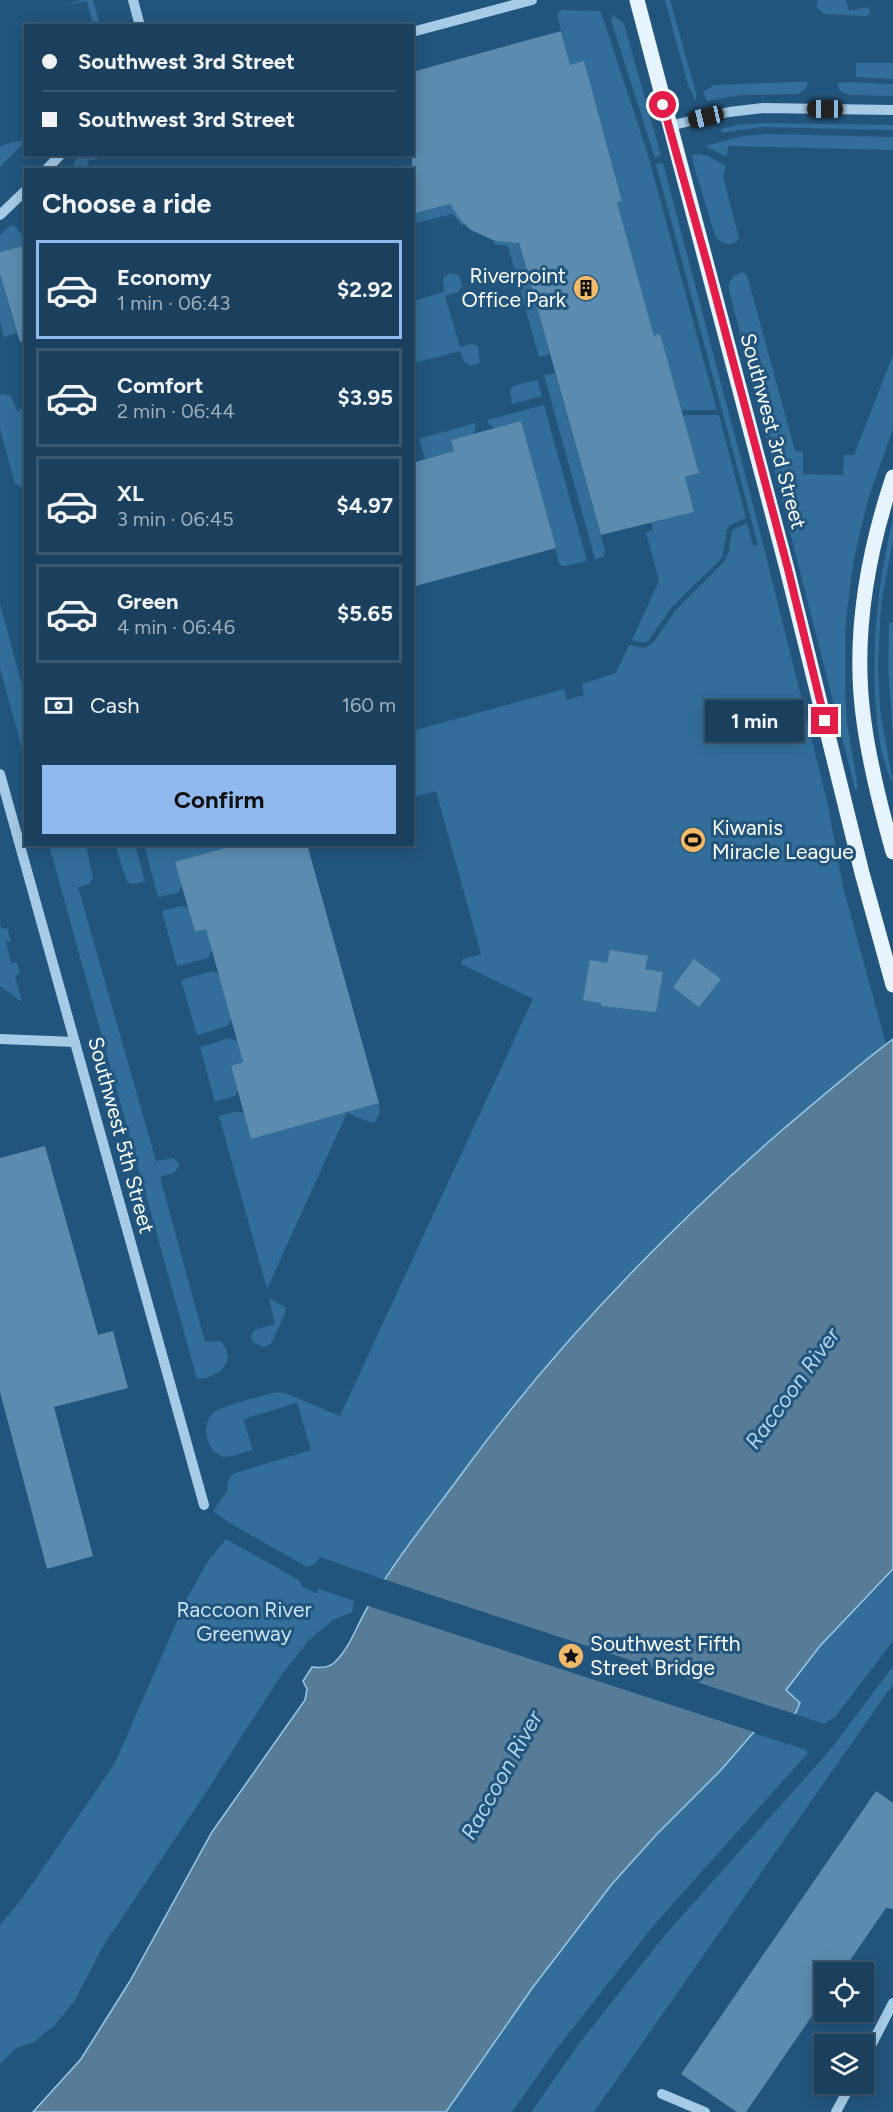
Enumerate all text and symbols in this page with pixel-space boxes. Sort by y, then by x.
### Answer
text: Southwest 3rd Street [78,48,295,75]
route start [649,91,676,118]
car [807,100,843,118]
car [686,104,726,130]
text: Southwest 3rd Street [78,106,295,133]
text: Choose a ride [42,187,211,220]
icon: car [45,263,99,317]
place label: Riverpoint Office Park [461,263,567,312]
text: Economy [117,264,212,291]
building icon: Riverpoint Office Park [571,273,601,303]
text: $2.92 [337,276,393,303]
text: 1 min · 06:43 [117,291,230,315]
street label: Southwest 3rd Street [735,330,812,532]
icon: car [45,371,99,425]
text: Comfort [117,372,203,399]
text: $3.95 [338,384,393,411]
text: 2 min · 06:44 [117,399,235,423]
icon: car [45,479,99,533]
text: XL [117,480,144,507]
text: $4.97 [336,492,393,519]
text: 3 min · 06:45 [117,507,234,531]
icon: car [45,587,99,641]
text: Green [117,588,179,615]
text: $5.65 [337,600,393,627]
text: 4 min · 06:46 [117,615,235,639]
icon: cash [42,689,75,722]
text: Cash [90,692,140,719]
text: 160 m [342,693,396,717]
callout: 1 min [705,700,804,742]
route end [811,707,838,734]
text: 1 min [731,709,778,733]
button: Confirm [42,765,396,834]
place label: Kiwanis Miracle League [712,815,854,864]
sports icon: Kiwanis Miracle League [678,825,708,855]
street label: Southwest 5th Street [83,1034,160,1236]
water label: Raccoon River [739,1321,846,1454]
park label: Raccoon River Greenway [176,1597,312,1646]
place label: Southwest Fifth Street Bridge [590,1631,741,1680]
place icon: Southwest Fifth Street Bridge [556,1641,586,1671]
water label: Raccoon River [455,1705,549,1845]
map controls [814,1962,874,2094]
button: locate [814,1962,874,2022]
button: layers [814,2034,874,2094]

